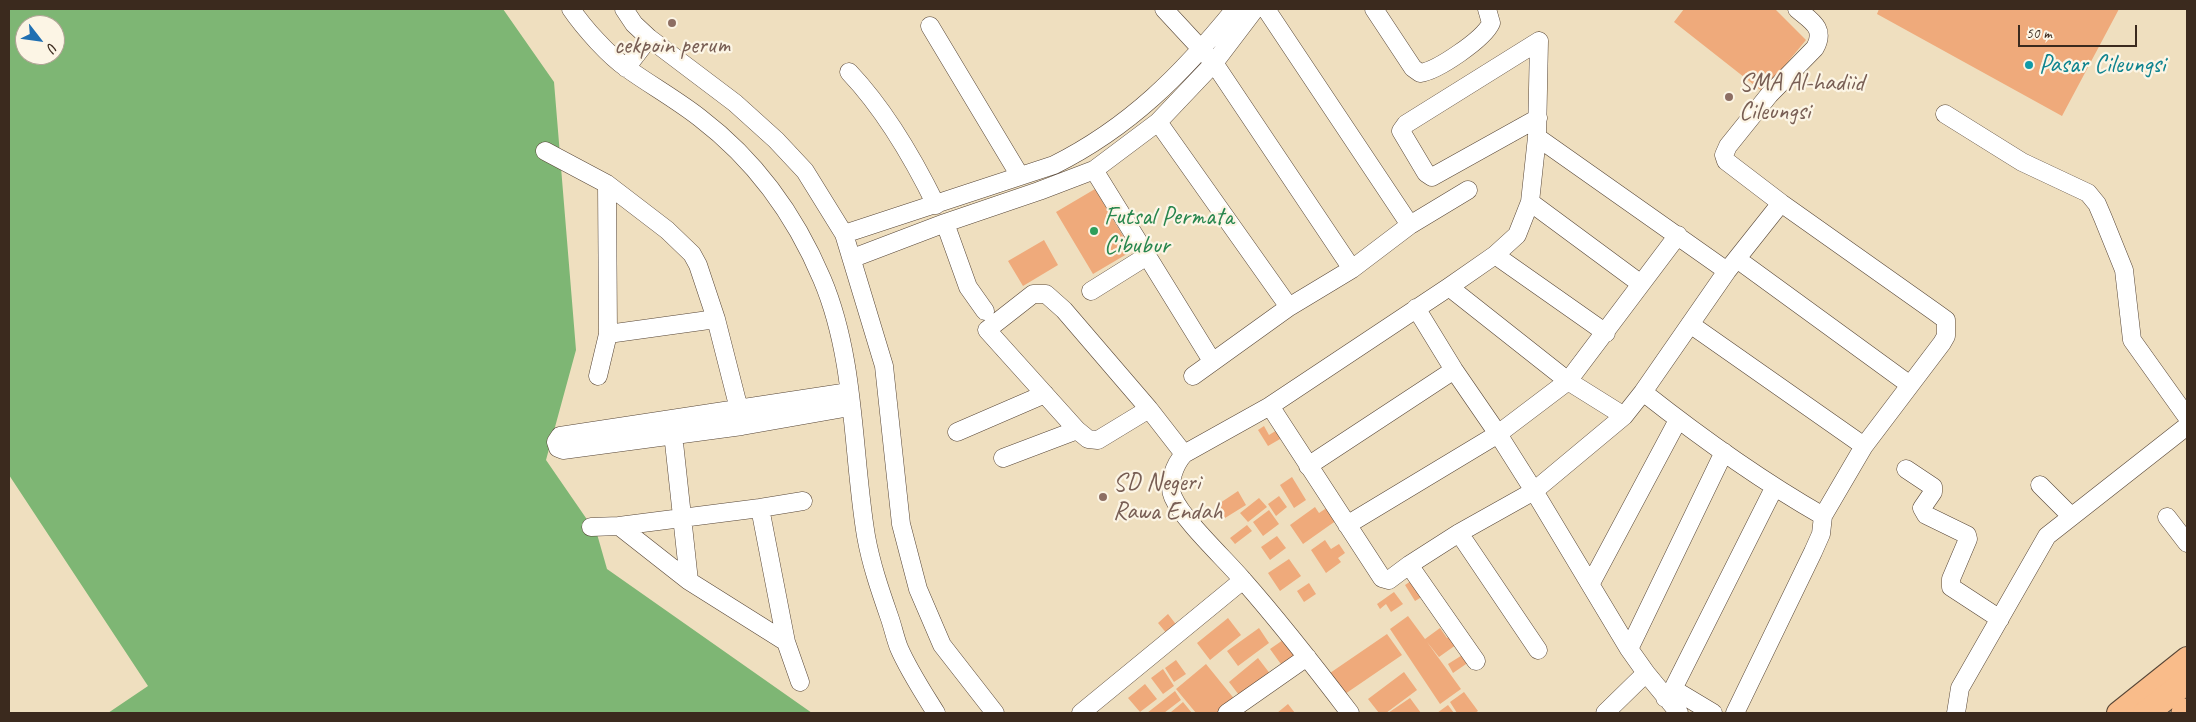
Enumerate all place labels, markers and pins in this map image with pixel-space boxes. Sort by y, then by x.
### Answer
marker: cekpoin perum [666,17,678,29]
place label: cekpoin perum [614,31,730,61]
place label: Pasar Cileungsi [2039,50,2166,80]
marker: Pasar Cileungsi [2023,59,2035,71]
place label: SMA Al-hadiid Cileungsi [1739,68,1864,127]
marker: SMA Al-hadiid Cileungsi [1723,91,1735,103]
place label: Futsal Permata Cibubur [1104,202,1234,261]
marker: Futsal Permata Cibubur [1088,225,1100,237]
place label: SD Negeri Rawa Endah [1113,468,1222,527]
marker: SD Negeri Rawa Endah [1097,491,1109,503]

